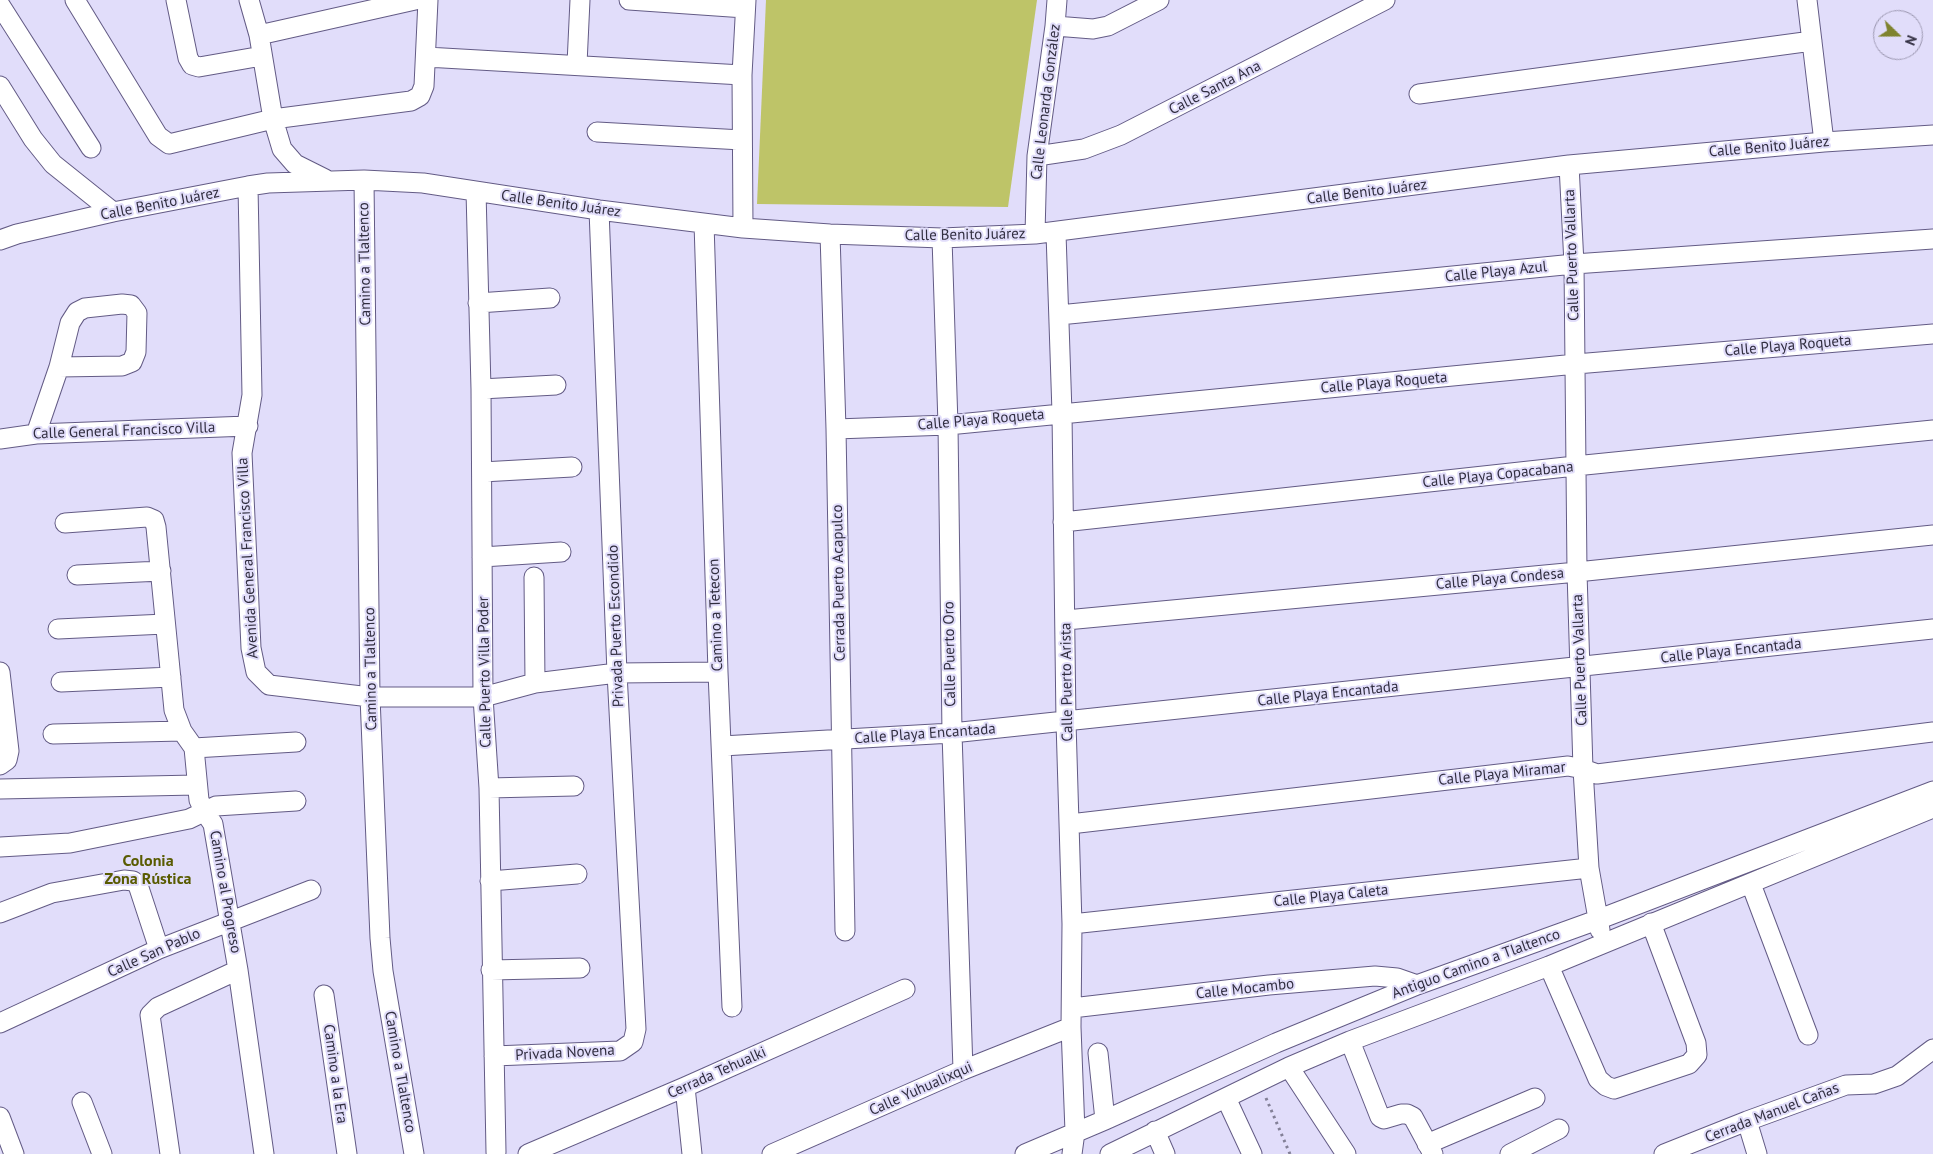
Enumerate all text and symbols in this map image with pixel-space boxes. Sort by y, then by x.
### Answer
north arrow [1873,10,1923,60]
street label: Calle Leonarda González [1028,23,1064,181]
text: N [1901,33,1921,48]
street label: Calle Santa Ana [1166,57,1264,119]
street label: Calle Benito Juárez [1708,133,1830,161]
street label: Calle Benito Juárez [1306,176,1428,208]
street label: Calle Benito Juárez [99,184,221,224]
street label: Calle Benito Juárez [500,187,622,221]
street label: Calle Puerto Vallarta [1561,189,1583,321]
street label: Camino a Tlaltenco [355,202,375,326]
street label: Calle Benito Juárez [904,225,1026,245]
street label: Calle Playa Azul [1444,258,1548,286]
street label: Calle Playa Roqueta [1724,331,1852,361]
street label: Calle Playa Roqueta [1320,368,1448,398]
street label: Calle Playa Roqueta [917,405,1045,435]
street label: Calle General Francisco Villa [32,419,216,443]
street label: Avenida General Francisco Villa [234,457,262,659]
street label: Calle Playa Copacabana [1422,458,1574,492]
street label: Cerrada Puerto Acapulco [829,504,849,662]
street label: Privada Puerto Escondido [604,545,628,707]
street label: Camino a Tetecon [705,558,727,672]
street label: Calle Playa Condesa [1435,564,1565,594]
street label: Calle Puerto Vallarta [1569,594,1591,726]
street label: Calle Puerto Villa Poder [475,596,495,748]
street label: Calle Puerto Oro [940,601,960,707]
street label: Camino a Tlaltenco [361,607,381,731]
street label: Calle Puerto Arista [1057,622,1077,742]
street label: Calle Playa Encantada [1660,635,1802,667]
street label: Calle Playa Encantada [1257,678,1399,710]
street label: Calle Playa Encantada [854,720,996,748]
street label: Calle Playa Miramar [1437,758,1567,790]
street label: Camino al Progreso [205,829,245,955]
district label: Colonia Zona Rústica [104,851,192,889]
street label: Calle Playa Caleta [1273,881,1389,911]
street label: Calle San Pablo [105,925,203,981]
street label: Antiguo Camino a Tlaltenco [1389,925,1563,1003]
street label: Calle Mocambo [1195,975,1295,1003]
street label: Camino a Tlaltenco [380,1010,420,1134]
street label: Camino a la Era [319,1023,351,1125]
street label: Privada Novena [515,1041,615,1065]
street label: Cerrada Tehualki [665,1043,769,1103]
street label: Calle Yuhualixqui [867,1058,975,1120]
street label: Cerrada Manuel Cañas [1702,1079,1842,1147]

